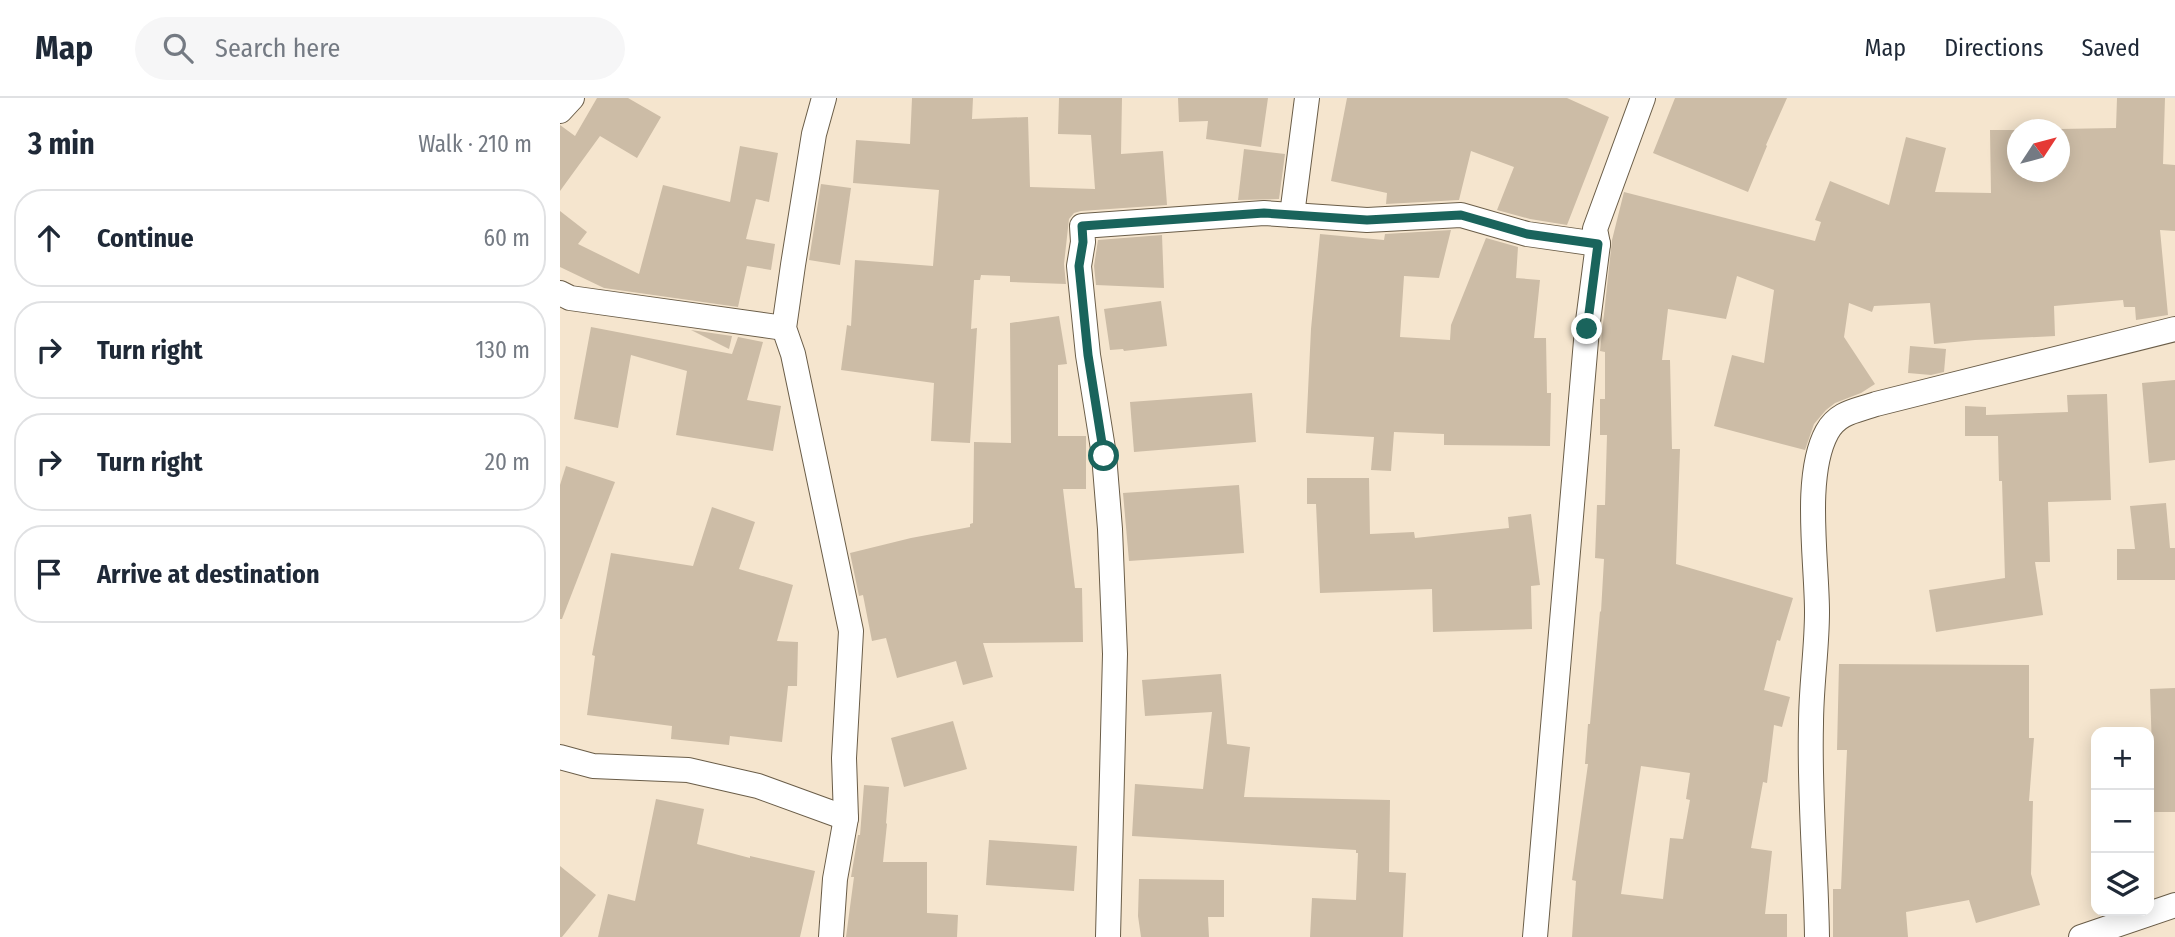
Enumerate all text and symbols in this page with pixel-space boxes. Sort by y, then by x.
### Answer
search box [135,17,625,80]
text: Map [35,28,93,68]
icon: search [159,29,197,67]
text: Search here [215,33,340,64]
text: Map [1865,34,1906,62]
text: Directions [1944,34,2043,62]
text: Saved [2081,34,2140,62]
north arrow [2007,119,2070,182]
text: 3 min [28,126,95,162]
text: Walk · 210 m [418,130,532,158]
icon: ahead [30,219,68,257]
text: Continue [97,223,194,254]
text: 60 m [484,224,530,252]
route end [1571,313,1602,344]
icon: right [30,331,68,369]
text: Turn right [97,335,203,366]
text: 130 m [476,336,530,364]
route start [1088,440,1119,471]
icon: right [30,443,68,481]
text: Turn right [97,447,203,478]
text: 20 m [485,448,530,476]
icon: arrive [30,555,68,593]
text: Arrive at destination [97,559,320,590]
map controls [2091,727,2154,916]
button: + [2091,727,2154,790]
button: − [2091,790,2154,853]
button: layers [2091,853,2154,916]

